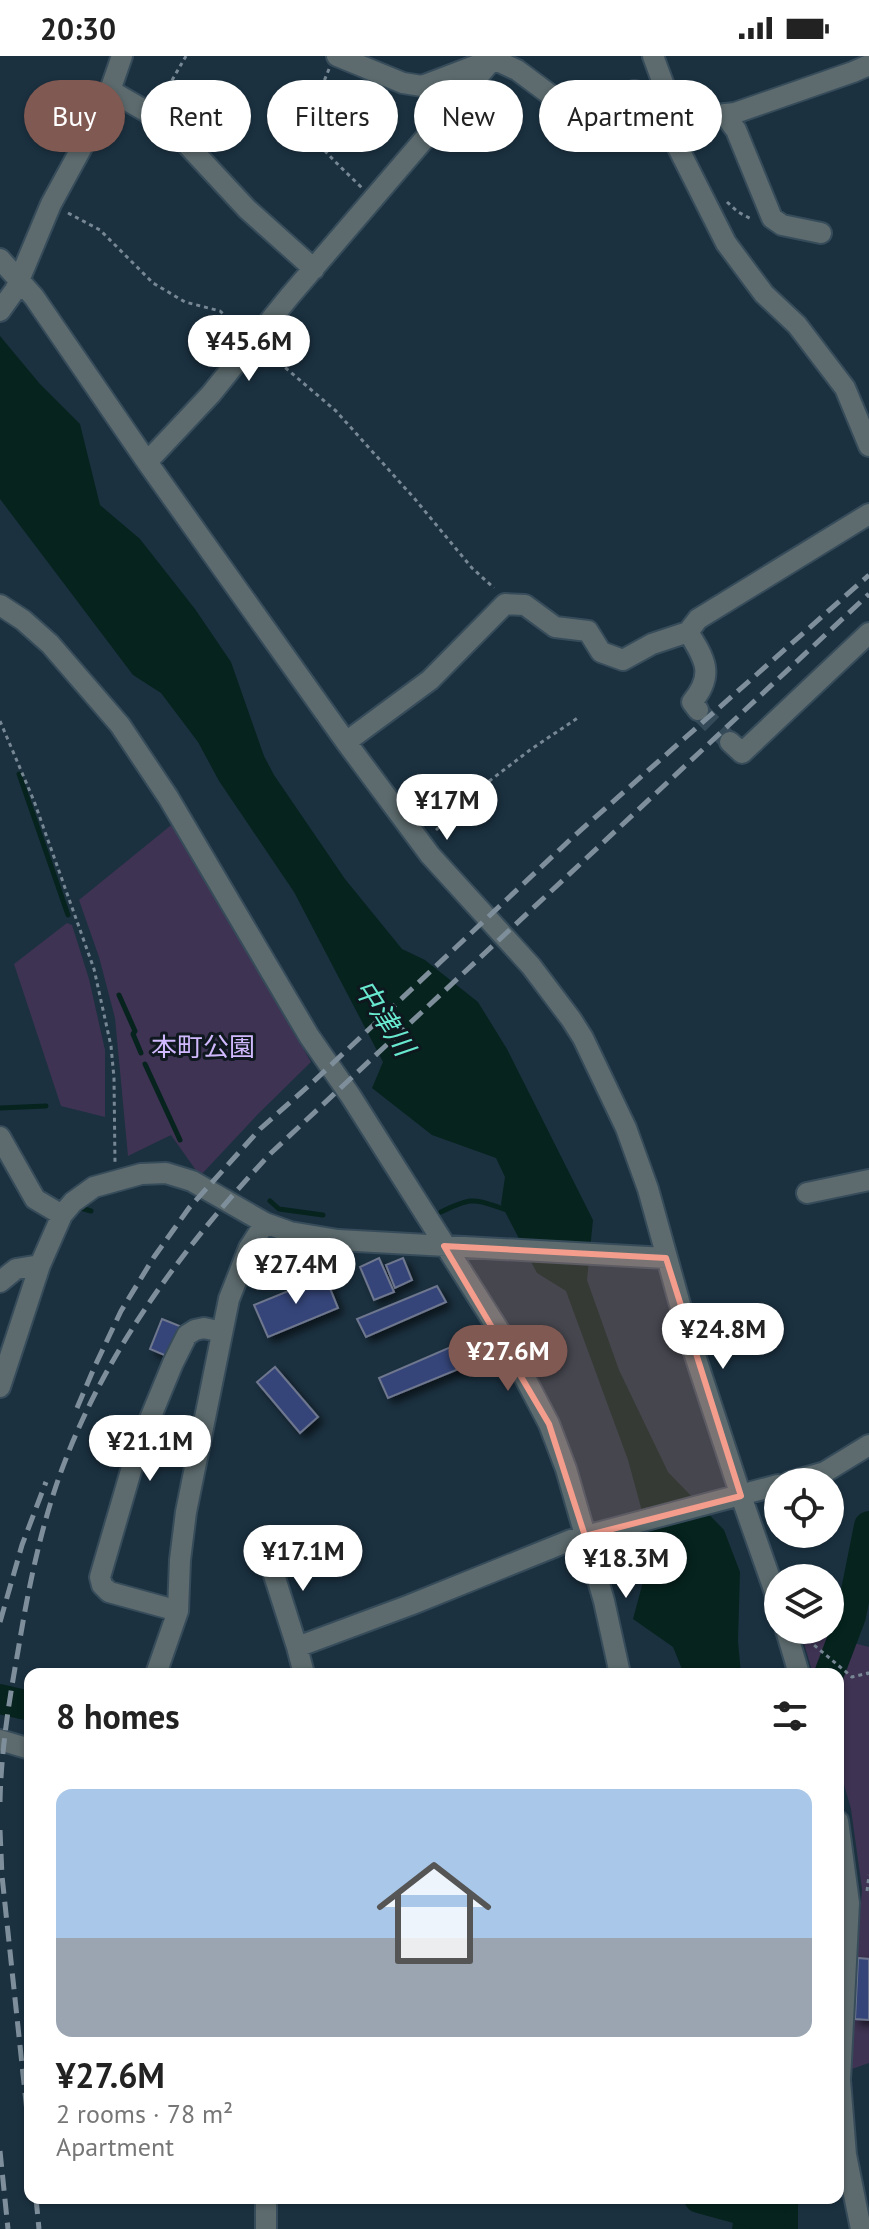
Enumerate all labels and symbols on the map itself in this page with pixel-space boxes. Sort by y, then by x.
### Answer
pin: ¥45.6M [184,315,314,383]
pin: ¥17M [400,774,494,842]
water label: 中津川 [347,972,425,1065]
park label: 本町公園 [151,1030,255,1063]
pin: ¥27.4M [231,1238,361,1306]
pin: ¥24.8M [658,1303,788,1371]
pin: ¥27.6M [443,1325,573,1393]
pin: ¥21.1M [85,1415,215,1483]
pin: ¥17.1M [238,1525,368,1593]
pin: ¥18.3M [561,1532,691,1600]

